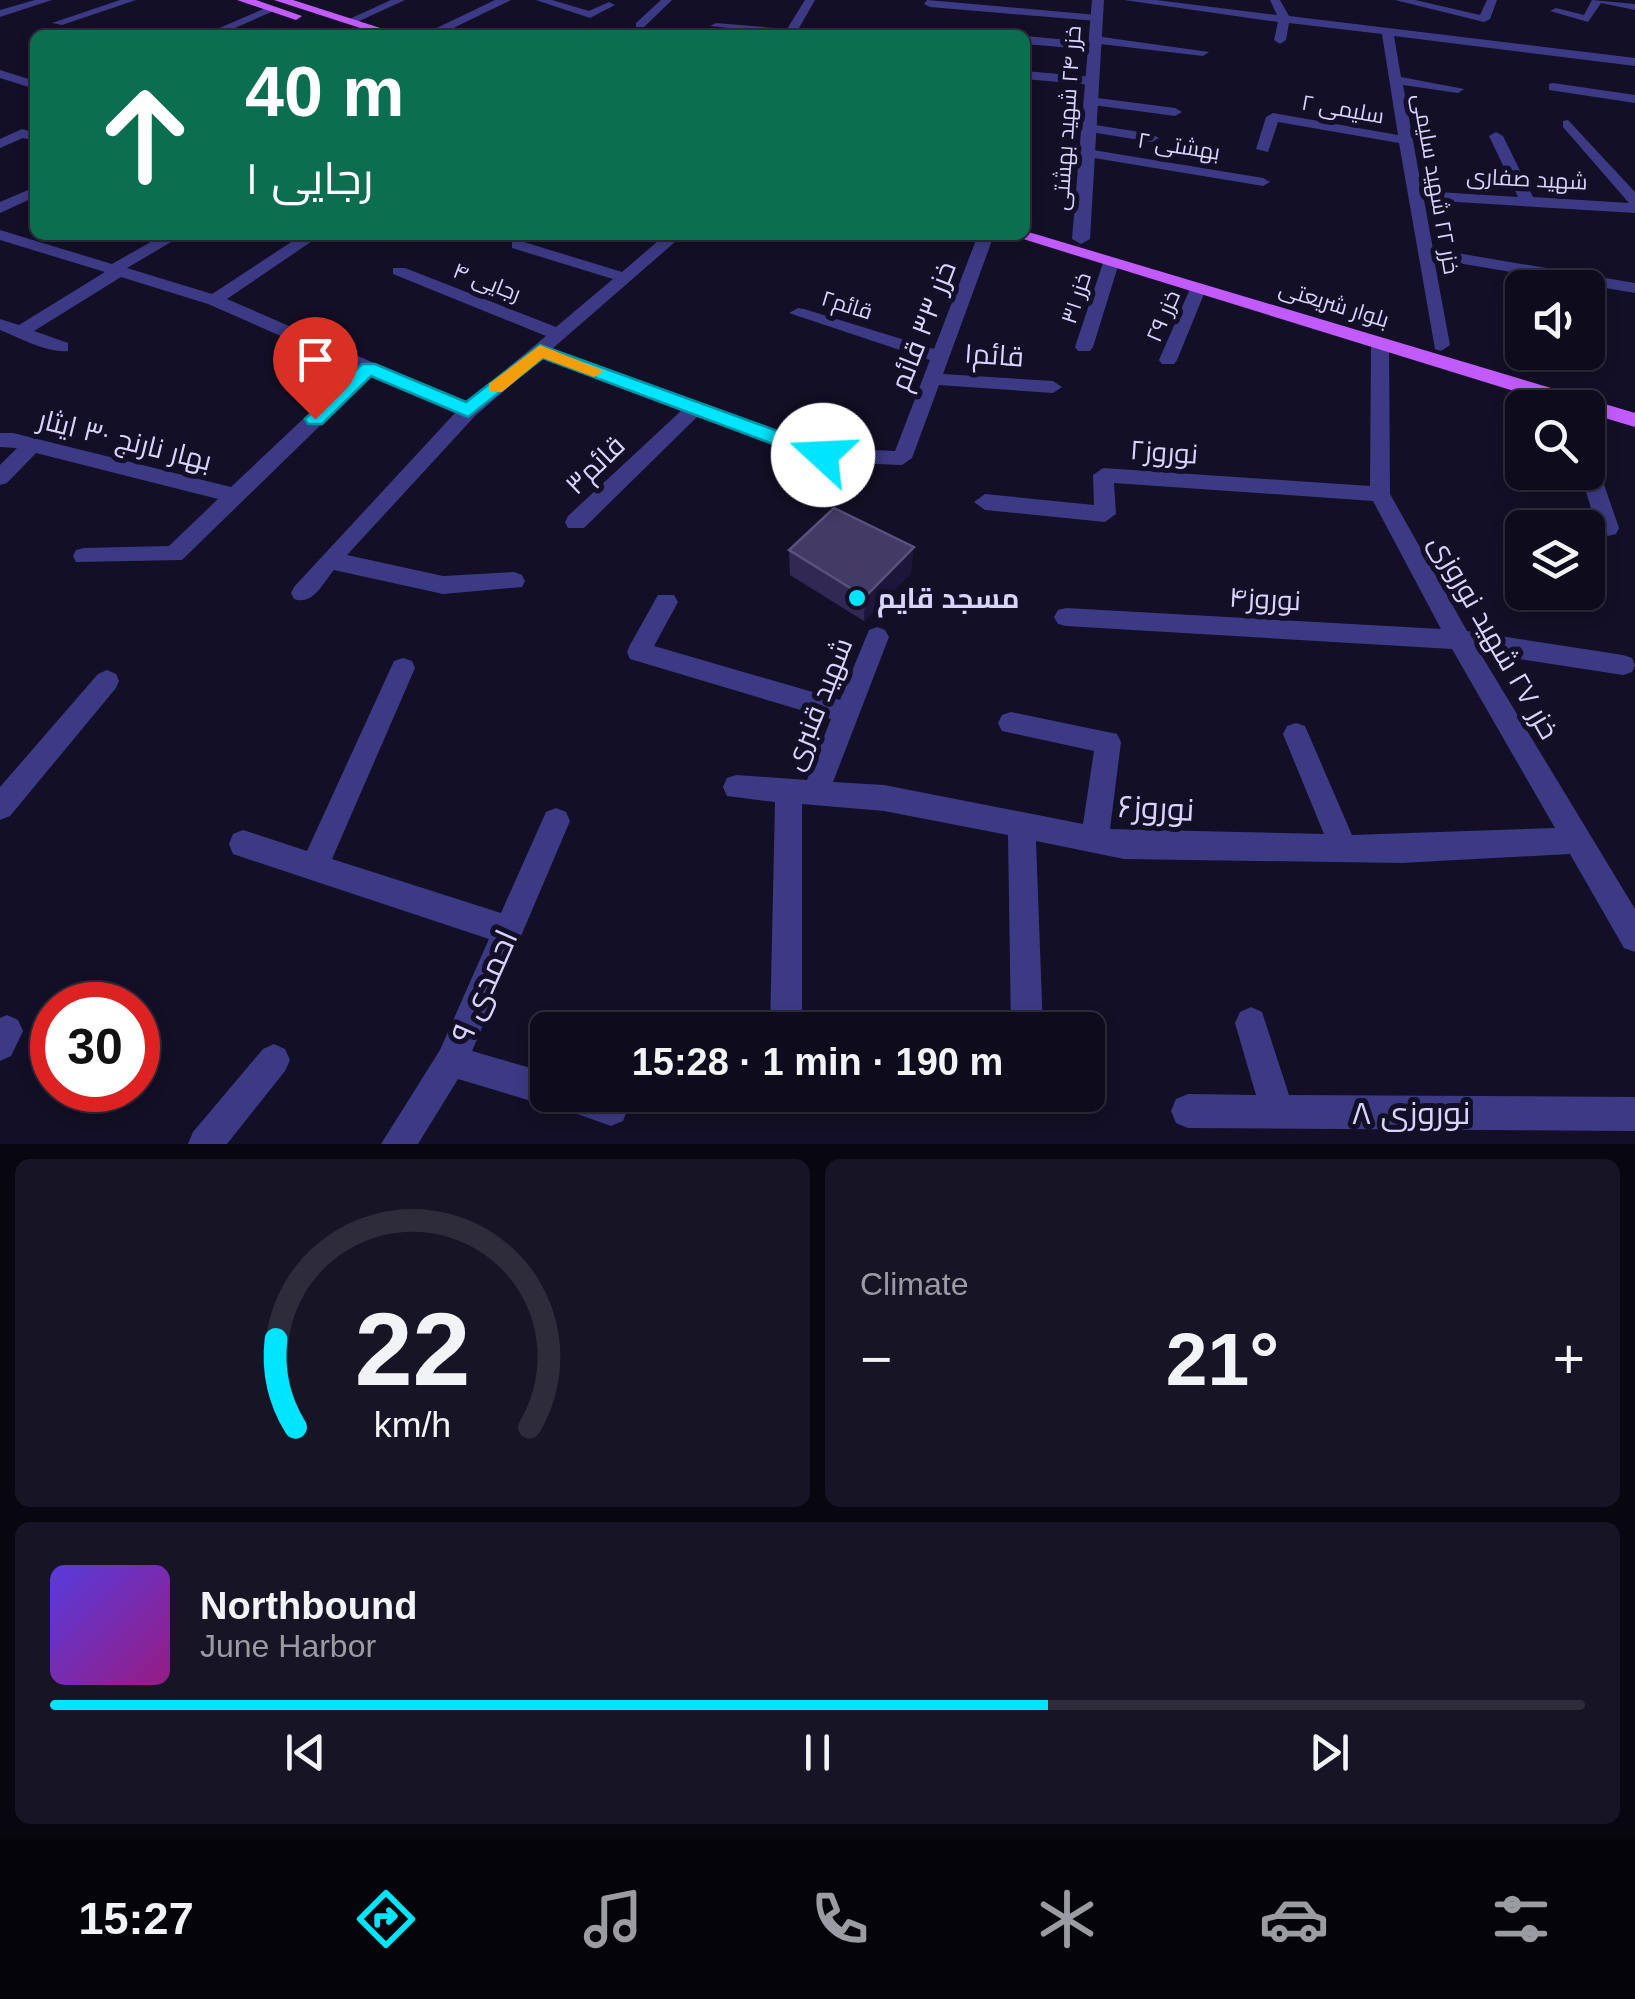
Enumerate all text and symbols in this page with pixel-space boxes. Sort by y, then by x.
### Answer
street label: خزر ۲۴ شهید بهشتی [1048,25,1087,211]
text: 40 m [245,53,405,131]
icon: ahead [80,70,210,200]
street label: سلیمی ۲ [1300,89,1386,130]
street label: خزر ۲۲ شهید سلیمی [1407,92,1464,276]
street label: بهشتی ۲ [1136,127,1222,166]
text: رجایی ۱ [245,153,373,204]
street label: شهید صفاری [1466,163,1588,196]
street label: خزر ۳۳ قائم [884,257,966,396]
street label: رجایی ۴ [449,258,524,307]
street label: خزر ۳۱ [1056,269,1096,327]
map controls [1505,270,1605,610]
button: sound [1505,270,1605,370]
street label: بلوار شریعتی [1276,275,1392,333]
street label: قائم۲ [818,285,875,327]
street label: خزر ۲۹ [1141,286,1185,346]
pin [273,317,358,420]
icon: arrive [288,332,343,387]
street label: قائم۱ [963,337,1025,377]
button: search [1505,390,1605,490]
street label: بهار نارنج ۳۰ ایثار [32,403,215,479]
position arrow [771,403,875,507]
street label: قائم۳ [559,429,634,503]
street label: نوروز۲ [1129,434,1199,470]
button: layers [1505,510,1605,610]
street label: خزر ۲۷ شهید نوروزی [1422,529,1565,745]
street label: نوروز۴ [1228,582,1302,616]
place label: مسجد قایم [877,583,1020,618]
marker: مسجد قایم [846,587,868,609]
street label: شهید قنبری [777,633,859,775]
street label: نوروز۶ [1117,788,1195,828]
street label: احمدی ۹ [443,924,526,1048]
speed limit sign: 30 [30,982,160,1112]
text: 15:28 · 1 min · 190 m [632,1041,1003,1083]
street label: نوروزی ۸ [1352,1095,1470,1132]
text: Climate [860,1266,968,1302]
text: 22 [355,1291,470,1407]
text: 21° [1166,1317,1279,1401]
text: − [860,1328,892,1390]
text: + [1553,1328,1585,1390]
text: km/h [374,1405,451,1445]
text: Northbound [200,1585,417,1627]
text: June Harbor [200,1628,376,1664]
icon: previous [278,1725,333,1780]
icon: pause [790,1725,845,1780]
icon: next [1302,1725,1357,1780]
icon: directions [351,1884,421,1954]
icon: music [578,1884,648,1954]
icon: phone [805,1884,875,1954]
icon: climate [1032,1884,1102,1954]
icon: car [1259,1884,1329,1954]
icon: filters [1486,1884,1556,1954]
text: 15:27 [79,1893,194,1944]

